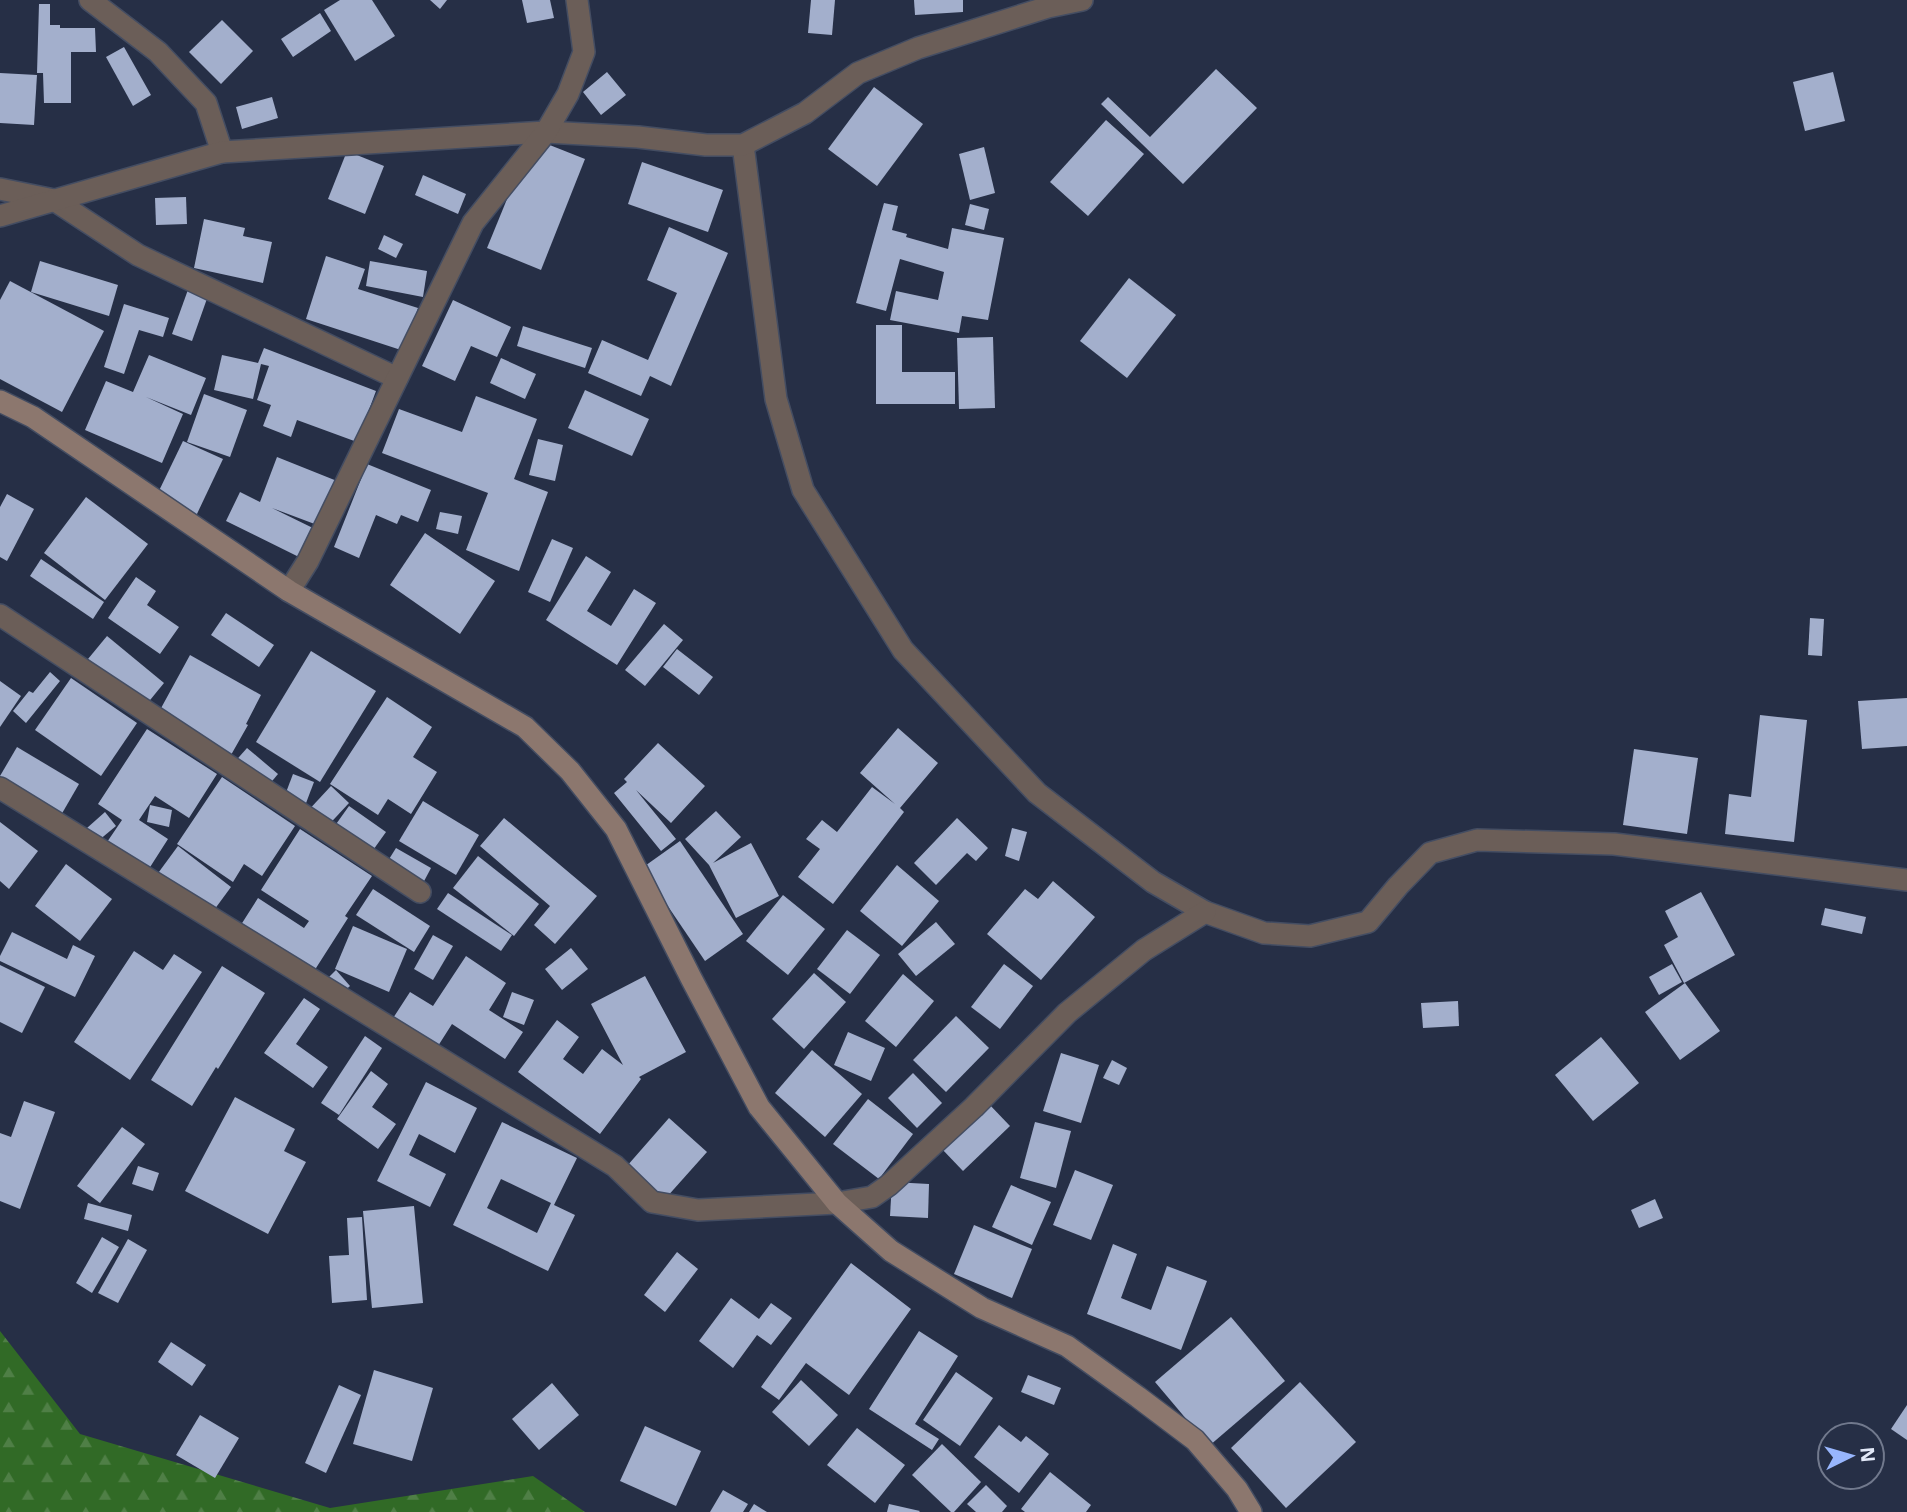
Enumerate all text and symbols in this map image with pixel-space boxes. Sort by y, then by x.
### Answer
north arrow [1816,1421,1886,1491]
text: N [1854,1446,1882,1463]

